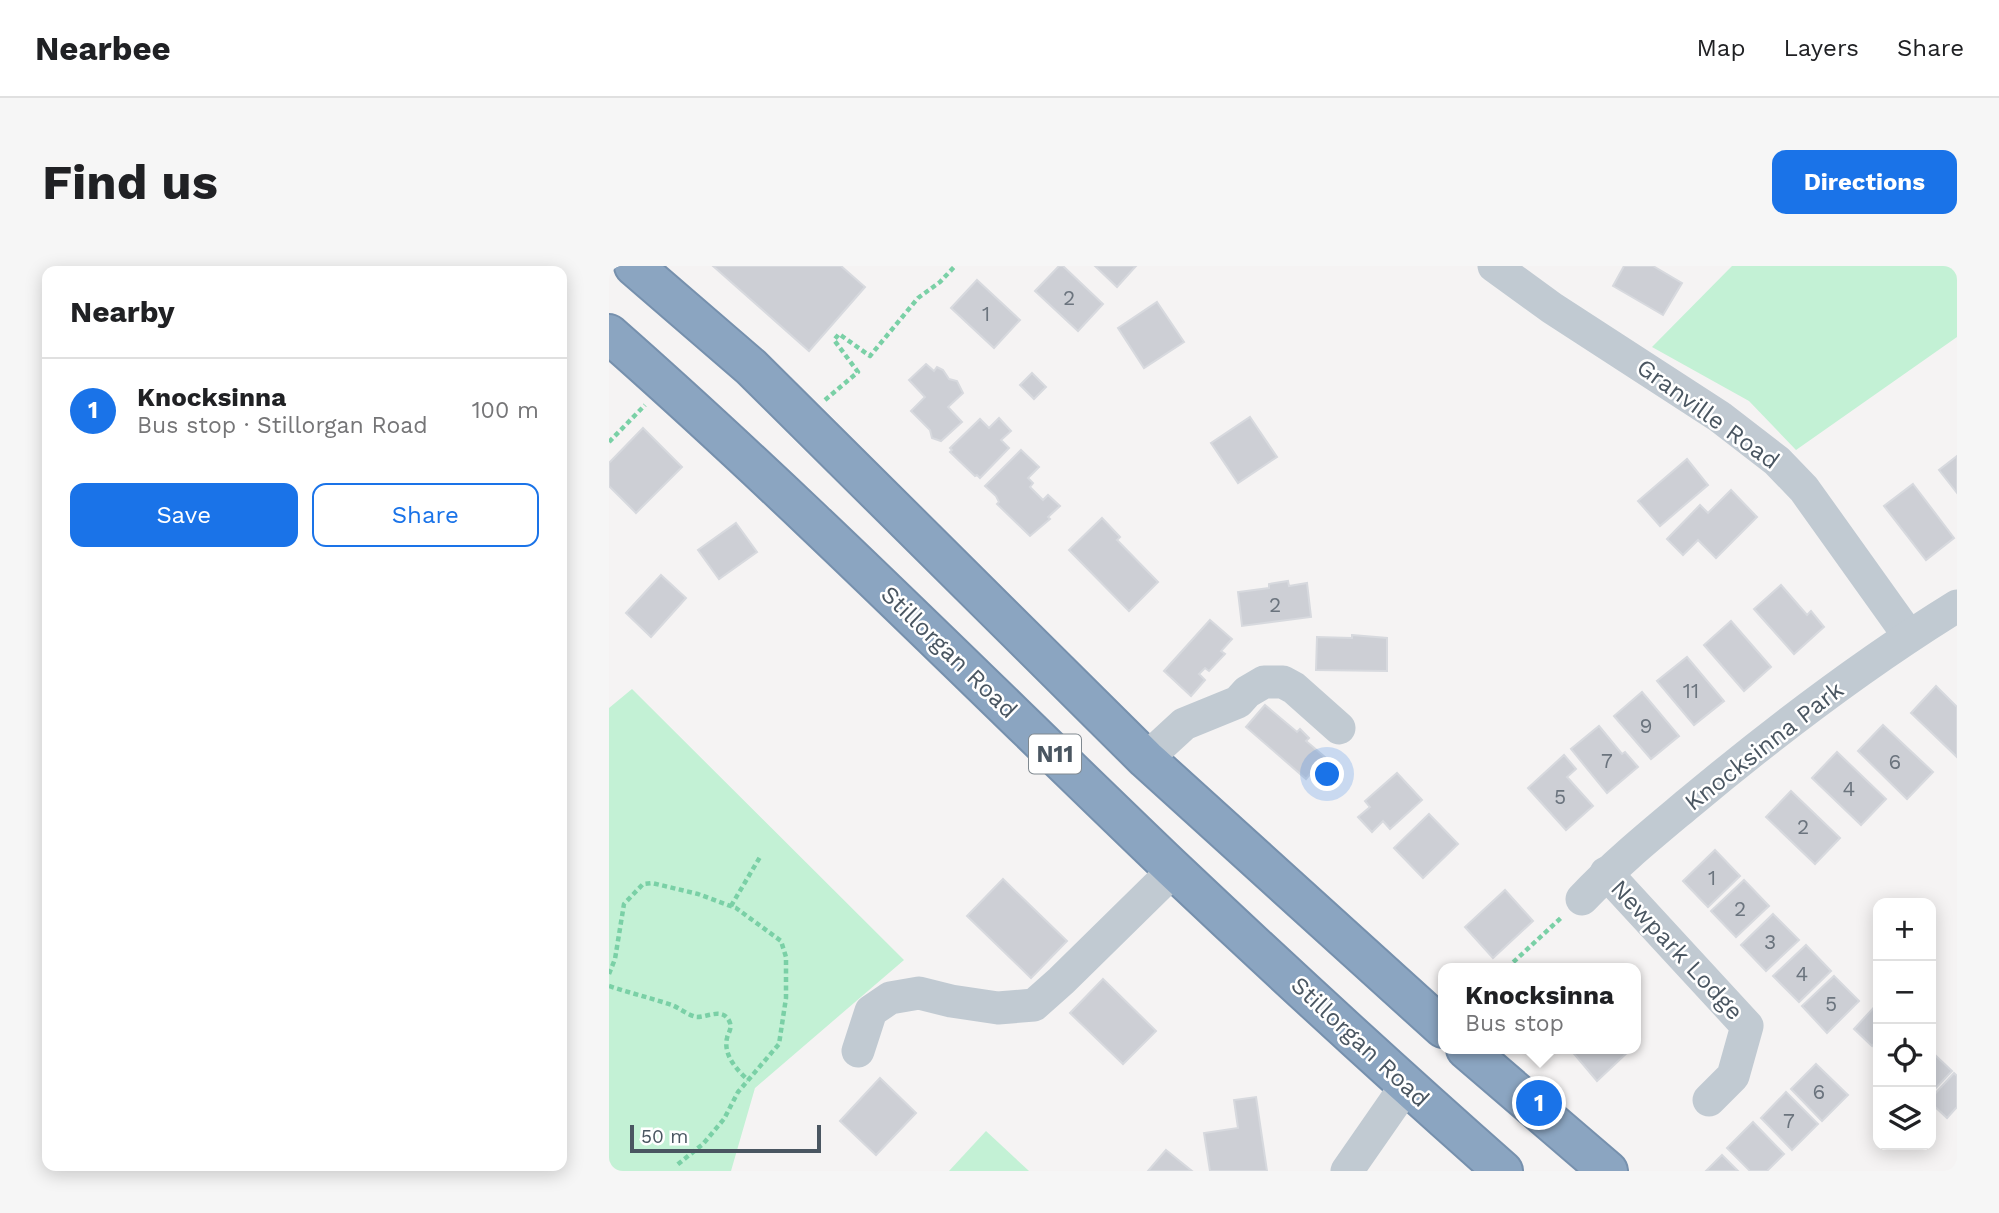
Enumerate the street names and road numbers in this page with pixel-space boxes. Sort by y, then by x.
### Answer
street label: Granville Road [1631,353,1785,475]
street label: Stillorgan Road [875,580,1023,724]
street label: Knocksinna Park [1679,675,1849,817]
road number: N11 [1029,734,1081,774]
street label: Newpark Lodge [1605,874,1749,1026]
street label: Stillorgan Road [1285,971,1435,1113]

